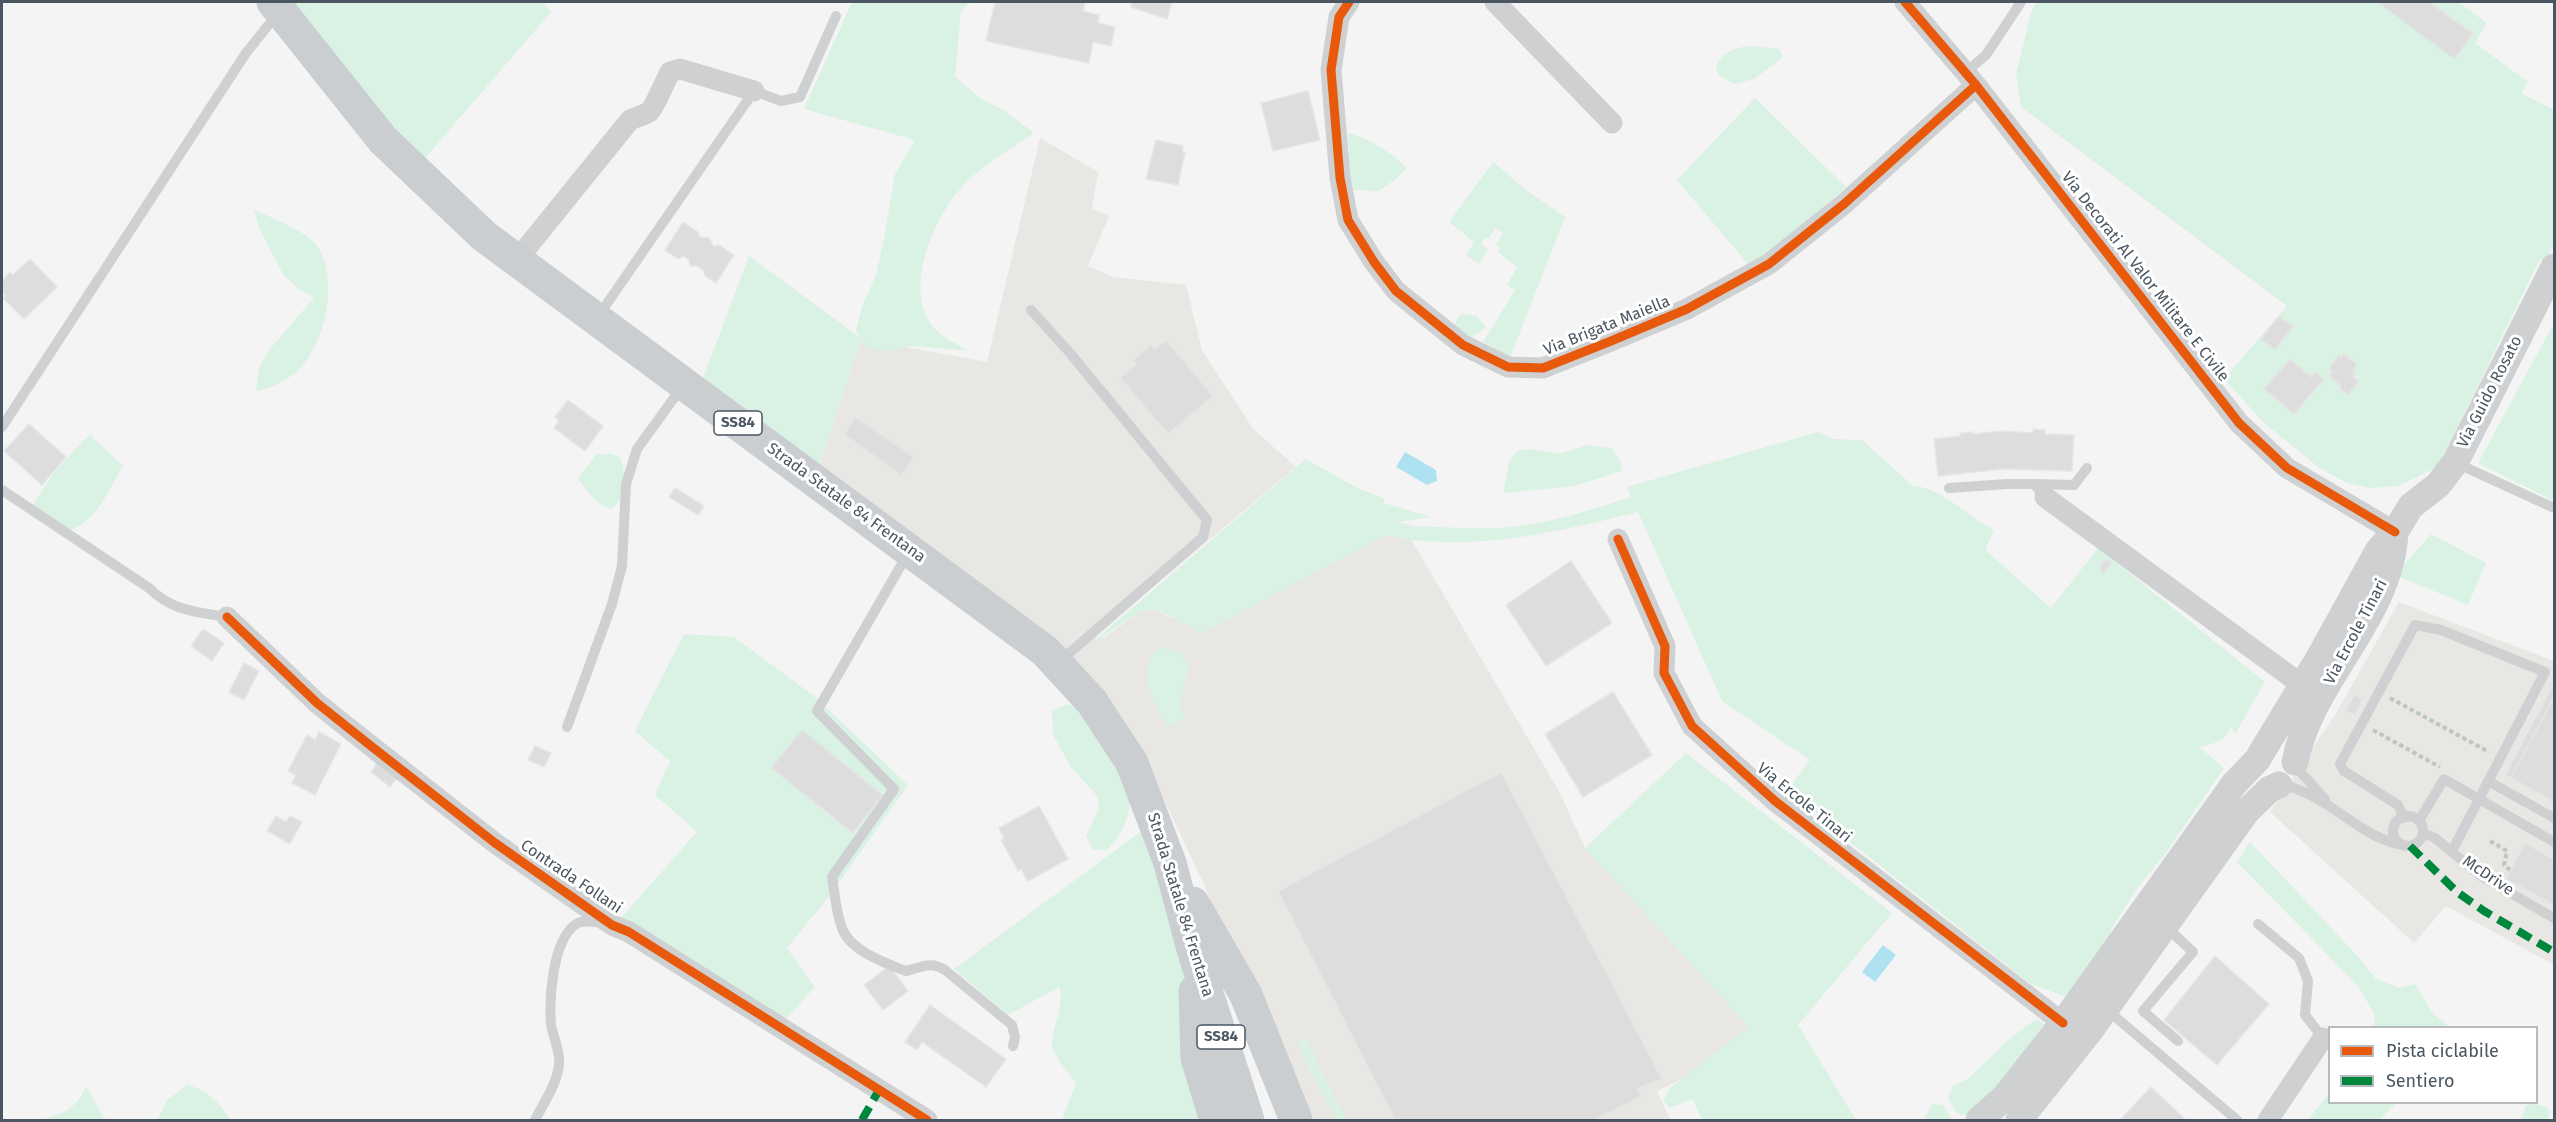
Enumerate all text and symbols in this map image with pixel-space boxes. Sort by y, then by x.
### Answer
street label: Via Decorati Al Valor Militare E Civile [2057,168,2233,386]
street label: Via Brigata Maiella [1541,292,1673,360]
street label: Via Guido Rosato [2454,333,2526,451]
road number: SS84 [714,411,762,435]
street label: Strada Statale 84 Frentana [763,439,929,567]
street label: Via Ercole Tinari [2320,576,2392,688]
street label: Via Ercole Tinari [1753,759,1855,847]
street label: Strada Statale 84 Frentana [1143,811,1217,999]
street label: Contrada Follani [517,836,625,918]
street label: McDrive [2459,852,2517,900]
road number: SS84 [1197,1025,1245,1049]
legend [2328,1026,2538,1104]
text: Pista ciclabile [2386,1040,2499,1062]
text: Sentiero [2386,1070,2454,1092]

